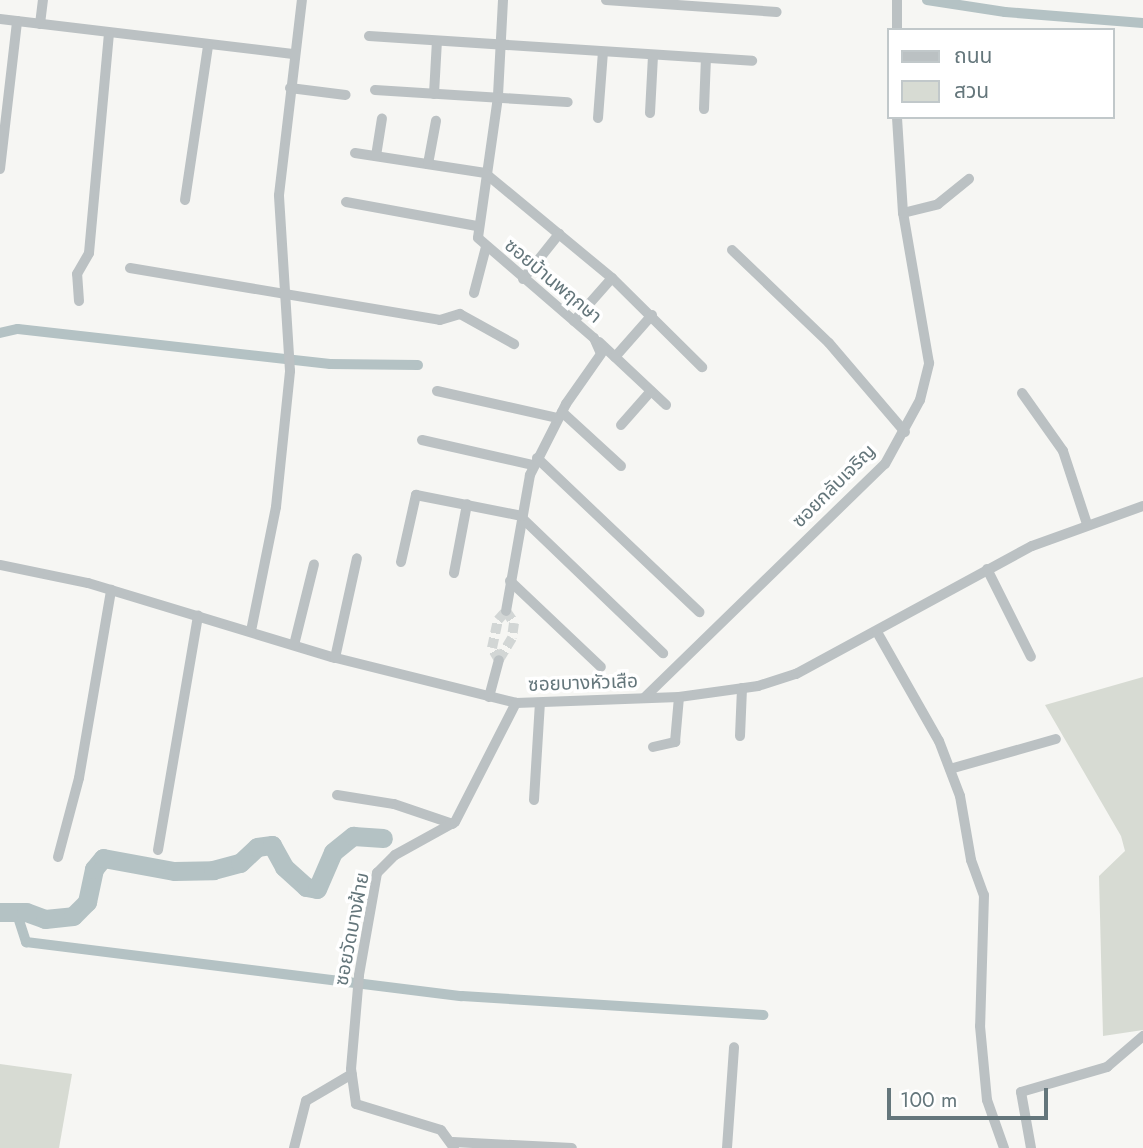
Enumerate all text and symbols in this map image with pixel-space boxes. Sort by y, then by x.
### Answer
legend [888,28,1115,119]
text: ถนน [954,41,992,71]
text: สวน [954,76,989,106]
street label: ซอยบ้านพฤกษา [500,234,606,328]
street label: ซอยกลับเจริญ [788,440,880,532]
street label: ซอยบางหัวเสือ [528,670,638,696]
street label: ซอยวัดบางฝ้าย [330,871,374,987]
scale bar [891,1074,1052,1118]
text: 100 m [900,1085,957,1115]

